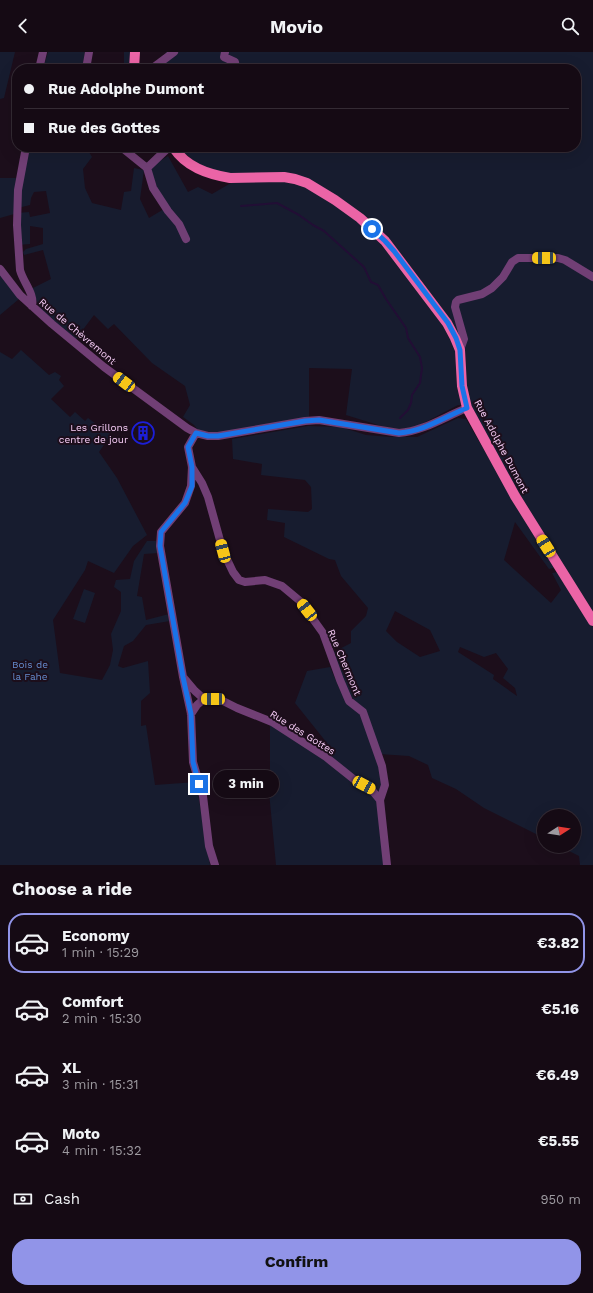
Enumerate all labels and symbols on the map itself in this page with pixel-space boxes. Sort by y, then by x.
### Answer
route start [363,220,381,238]
car [532,252,556,264]
street label: Rue de Chèvremont [37,296,119,367]
car [111,370,137,394]
street label: Rue Adolphe Dumont [472,398,531,496]
building icon: Les Grillons centre de jour [130,420,156,446]
place label: Les Grillons centre de jour [59,422,128,445]
car [535,533,557,559]
car [214,538,232,564]
car [295,597,319,623]
street label: Rue Chermont [326,628,364,698]
park label: Bois de la Fahe [12,659,48,682]
car [201,693,225,705]
street label: Rue des Gottes [268,708,337,757]
callout: 3 min [213,770,279,798]
car [351,774,377,796]
route end [190,775,208,793]
north arrow [537,809,581,853]

